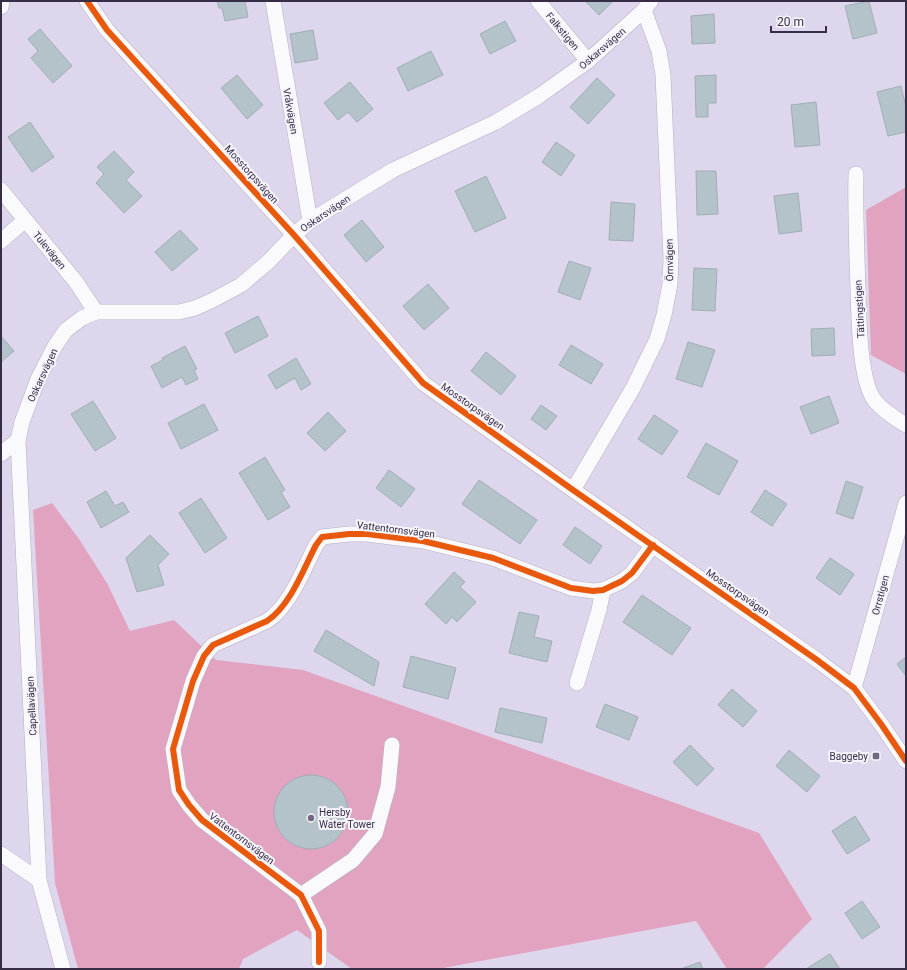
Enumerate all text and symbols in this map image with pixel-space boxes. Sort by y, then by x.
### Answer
scale bar [771,8,826,34]
street label: Falkstigen [544,10,581,52]
text: 20 m [777,15,804,29]
street label: Oskarsvägen [577,25,628,71]
street label: Vråkvägen [281,87,300,135]
street label: Mosstorpsvägen [223,143,281,206]
street label: Oskarsvägen [298,193,352,234]
street label: Tulevägen [31,229,68,271]
street label: Örnvägen [663,239,675,281]
street label: Tättingstigen [852,280,867,338]
street label: Oskarsvägen [25,347,60,404]
street label: Mosstorpsvägen [439,381,506,432]
street label: Vattentornsvägen [356,519,436,540]
street label: Mosstorpsvägen [704,567,771,618]
street label: Orrstigen [870,574,891,616]
street label: Capellavägen [24,676,39,736]
place label: Baggeby [830,751,868,762]
marker: Baggeby [871,751,881,761]
place label: Hersby Water Tower [319,807,375,830]
street label: Vattentornsvägen [207,810,276,866]
marker: Hersby Water Tower [306,813,316,823]

